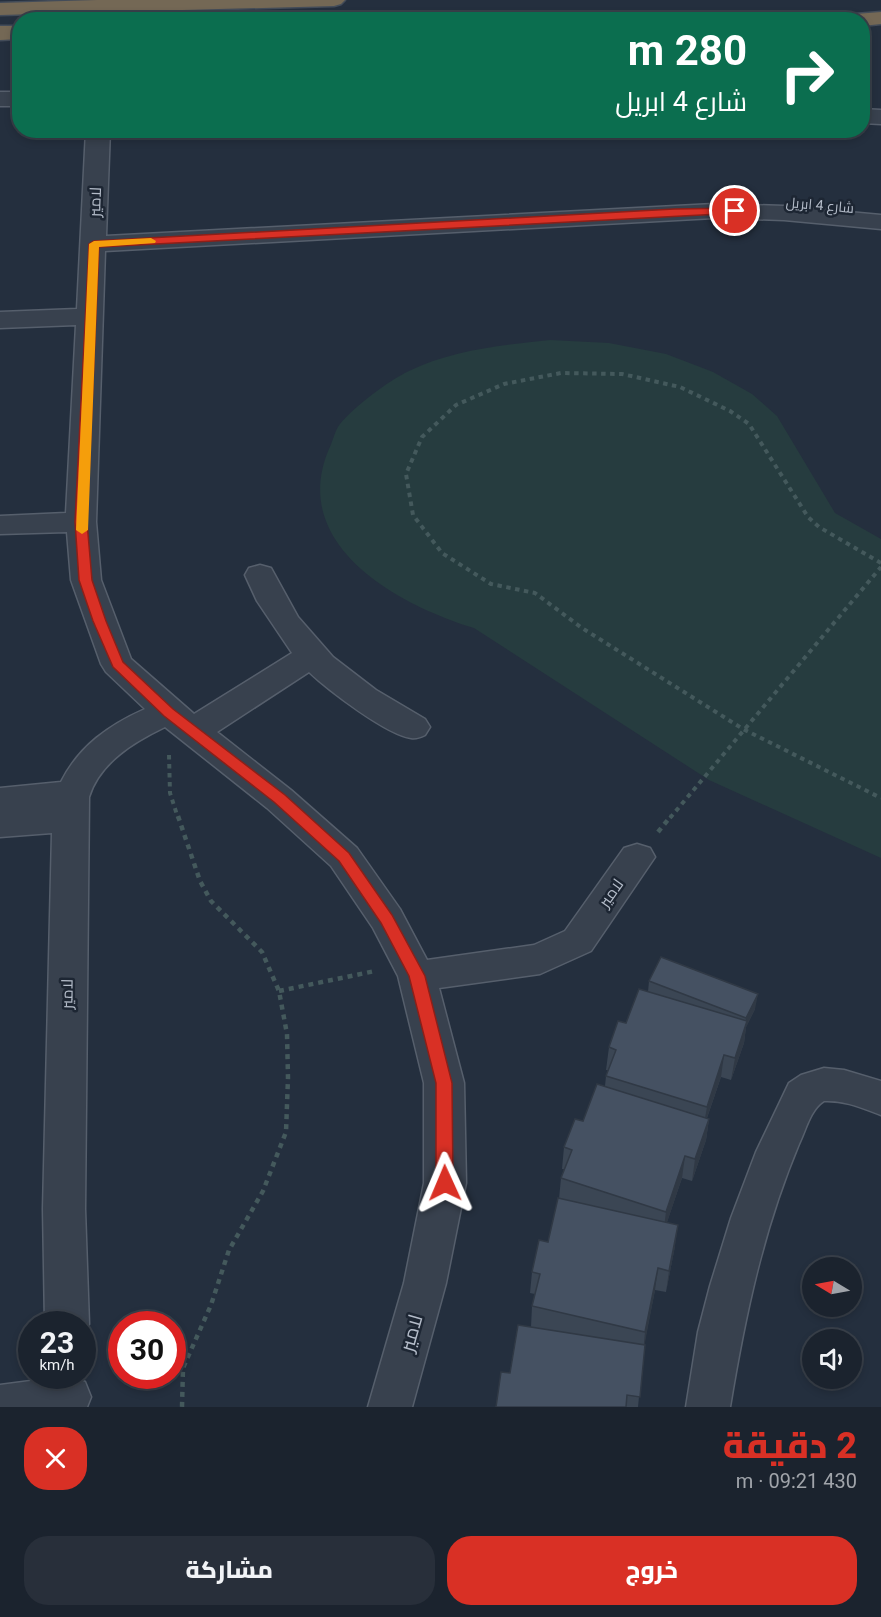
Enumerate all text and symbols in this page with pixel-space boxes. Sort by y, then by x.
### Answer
text: 280 m [628,26,747,75]
icon: right [768,36,846,114]
text: شارع 4 ابريل [615,86,747,118]
pin [709,185,760,236]
street label: لامير [85,187,105,218]
icon: arrive [718,194,751,227]
street label: شارع 4 ابريل [785,194,855,217]
street label: لامير [594,875,627,912]
street label: لامير [57,979,77,1010]
position arrow [413,1151,477,1215]
north arrow [802,1257,862,1317]
map controls [802,1257,862,1389]
speed limit sign: 30 [108,1311,186,1389]
street label: لامير [394,1312,428,1355]
text: 23 [40,1325,74,1360]
button: sound [802,1329,862,1389]
text: km/h [39,1356,75,1374]
text: 2 دقيقة [723,1425,857,1467]
button: close [24,1427,87,1490]
text: 430 m · 09:21 [736,1469,857,1493]
button: مشاركة [24,1536,435,1605]
button: خروج [447,1536,857,1605]

